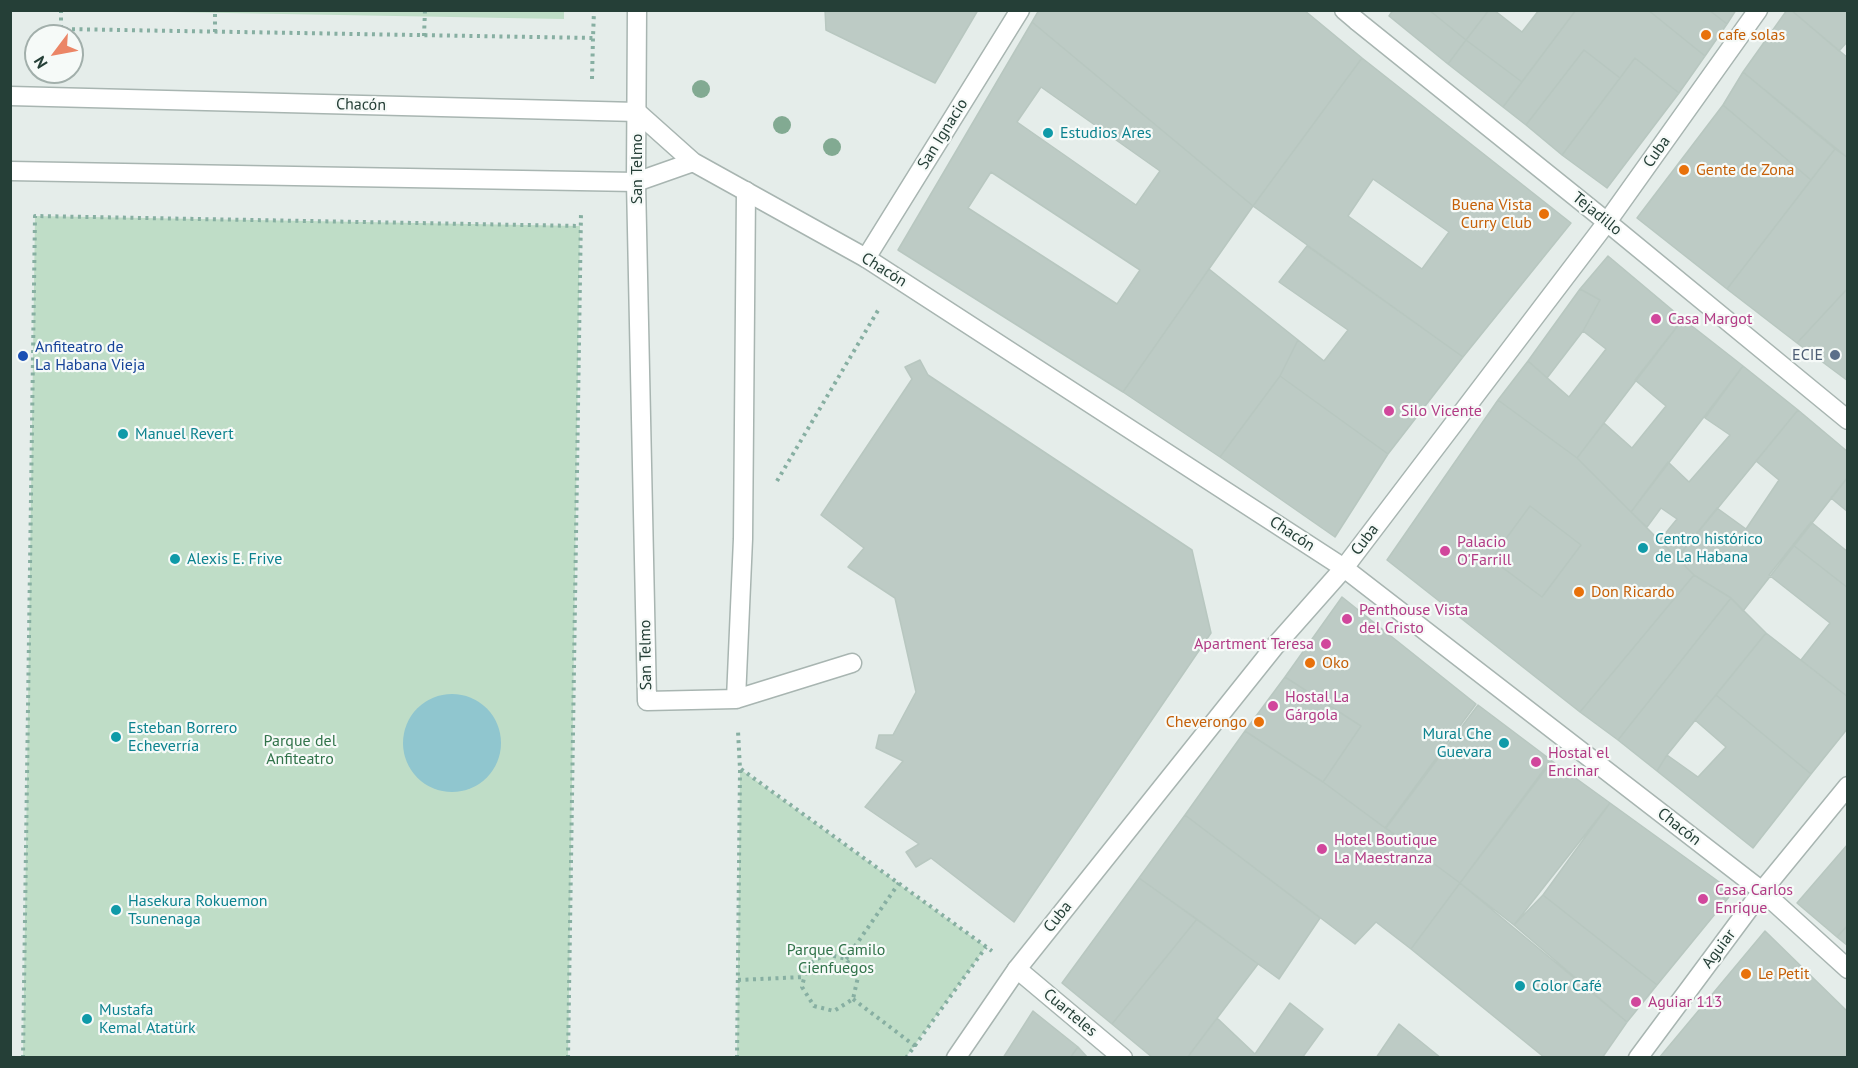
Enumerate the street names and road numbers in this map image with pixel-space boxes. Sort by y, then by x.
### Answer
street label: Chacón [336,95,386,115]
street label: San Ignacio [914,95,972,173]
street label: Cuba [1639,133,1675,171]
street label: San Telmo [627,134,647,204]
street label: Tejadillo [1568,188,1626,240]
street label: Chacón [858,249,910,291]
street label: Chacón [1266,512,1318,556]
street label: Cuba [1347,521,1383,559]
street label: San Telmo [636,620,656,690]
street label: Chacón [1653,804,1705,850]
street label: Cuba [1040,898,1076,936]
street label: Aguiar [1698,926,1740,972]
street label: Cuarteles [1039,985,1101,1041]

